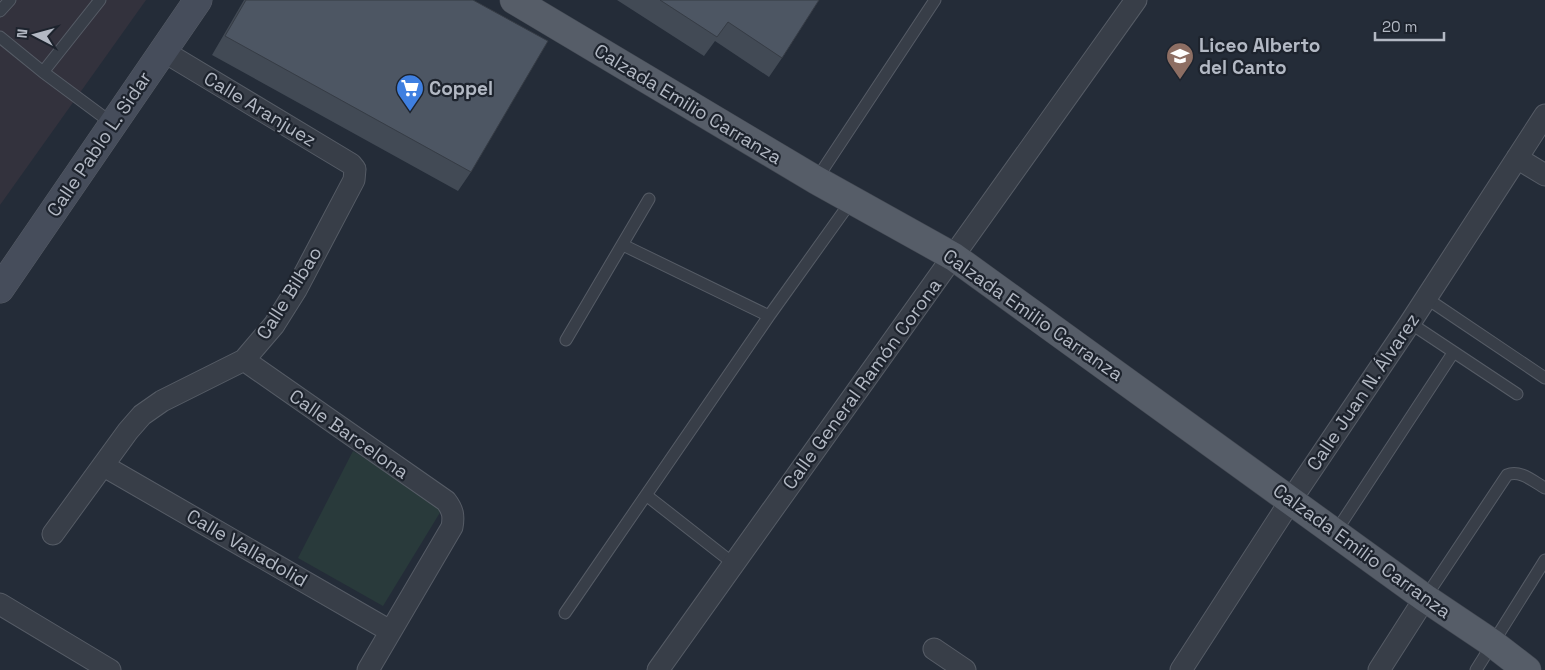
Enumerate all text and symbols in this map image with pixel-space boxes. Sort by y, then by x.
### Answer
north arrow [10,10,60,60]
scale bar [1375,10,1444,42]
text: 20 m [1382,17,1417,36]
text: N [13,28,32,39]
place label: Liceo Alberto del Canto [1199,33,1320,80]
street label: Calzada Emilio Carranza [590,38,786,170]
school or university icon: Liceo Alberto del Canto [1165,41,1195,80]
street label: Calle Pablo L. Sidar [41,66,157,222]
street label: Calle Aranjuez [199,66,321,152]
supermarket icon: Coppel [395,73,425,112]
place label: Coppel [429,76,493,101]
street label: Calle Bilbao [251,242,327,344]
street label: Calzada Emilio Carranza [938,243,1128,387]
street label: Calle General Ramón Corona [777,273,947,495]
street label: Calle Juan N. Álvarez [1301,308,1425,476]
street label: Calle Barcelona [284,383,414,485]
street label: Calzada Emilio Carranza [1268,478,1456,624]
street label: Calle Valladolid [182,503,312,593]

